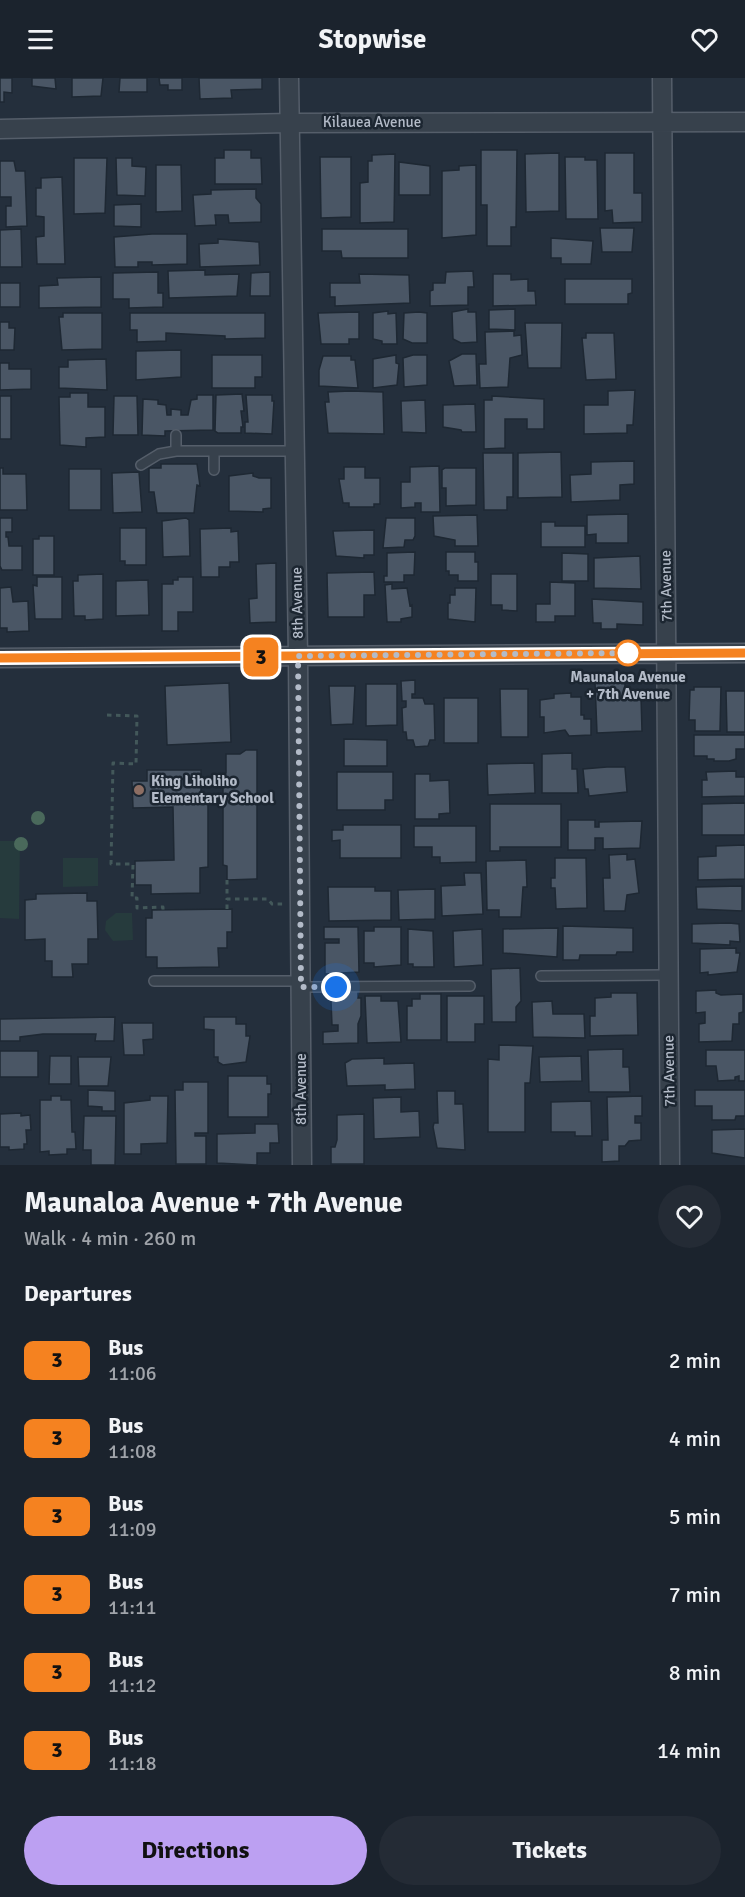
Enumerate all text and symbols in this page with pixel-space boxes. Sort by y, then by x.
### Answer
icon: menu [24,23,57,56]
text: Stopwise [319,23,426,56]
icon: heart [688,23,721,56]
street label: Kilauea Avenue [323,113,421,131]
street label: 7th Avenue [656,550,676,622]
street label: 8th Avenue [287,567,307,639]
line badge: 3 [242,638,280,676]
marker: Maunaloa Avenue + 7th Avenue [615,640,641,666]
text: 3 [255,644,267,670]
place label: Maunaloa Avenue + 7th Avenue [570,668,686,703]
place label: King Liholiho Elementary School [151,772,274,807]
marker: King Liholiho Elementary School [132,783,146,797]
your location [321,972,351,1002]
street label: 7th Avenue [659,1035,679,1107]
street label: 8th Avenue [292,1053,310,1125]
button: heart [658,1185,721,1248]
text: Maunaloa Avenue + 7th Avenue [24,1186,403,1220]
text: Walk · 4 min · 260 m [24,1226,196,1251]
text: Departures [24,1280,132,1307]
text: Bus [108,1334,143,1361]
text: 3 [51,1347,63,1373]
text: 2 min [669,1347,721,1374]
text: 11:06 [108,1361,157,1386]
text: Bus [108,1412,143,1439]
text: 3 [51,1425,63,1451]
text: 4 min [669,1425,721,1452]
text: 11:08 [108,1439,157,1464]
text: Bus [108,1490,143,1517]
text: 3 [51,1503,63,1529]
text: 5 min [669,1503,721,1530]
text: 11:09 [108,1517,157,1542]
text: Bus [108,1568,143,1595]
text: 3 [51,1581,63,1607]
text: 7 min [669,1581,721,1608]
text: 11:11 [108,1595,157,1620]
text: Bus [108,1646,143,1673]
text: 3 [51,1659,63,1685]
text: 8 min [669,1659,721,1686]
text: 11:12 [108,1673,157,1698]
text: Bus [108,1724,143,1751]
text: 3 [51,1737,63,1763]
text: 14 min [657,1737,721,1764]
text: 11:18 [108,1751,157,1776]
button: Directions [24,1816,367,1885]
button: Tickets [379,1816,721,1885]

